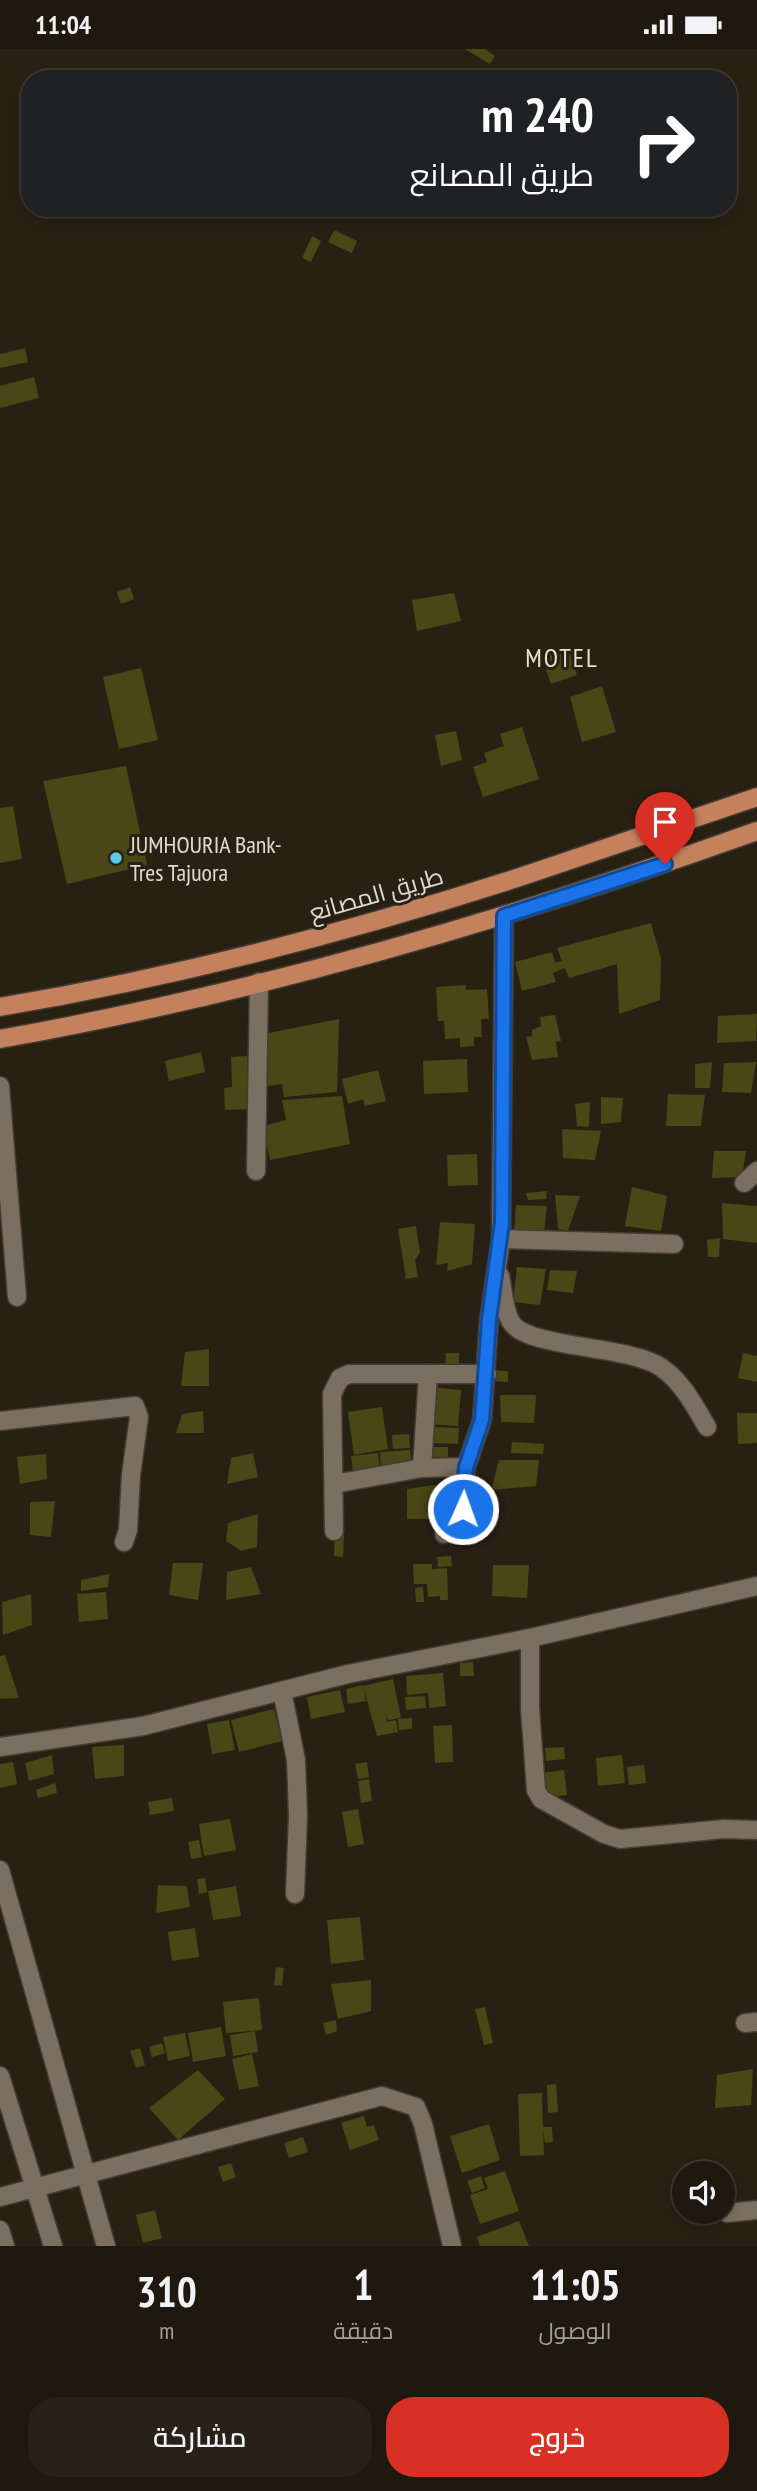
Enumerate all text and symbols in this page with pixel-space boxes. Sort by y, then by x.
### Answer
text: 11:04 [35,8,91,41]
text: 240 m [481,82,594,146]
icon: right [618,98,709,189]
text: طريق المصانع [410,153,594,195]
district label: MOTEL [525,641,599,674]
pin [635,792,695,864]
icon: arrive [646,803,684,841]
place label: JUMHOURIA Bank- Tres Tajuora [129,829,282,888]
marker: JUMHOURIA Bank- Tres Tajuora [108,850,124,866]
street label: طريق المصانع [305,860,447,929]
position arrow [426,1472,500,1546]
map controls [672,2161,735,2224]
button: sound [672,2161,735,2224]
text: 1 [353,2257,373,2312]
text: 11:05 [530,2257,620,2312]
text: 310 [137,2264,197,2319]
text: m [159,2316,174,2345]
text: دقيقة [333,2316,393,2345]
text: الوصول [538,2316,612,2345]
button: مشاركة [28,2397,372,2477]
button: خروج [386,2397,729,2477]

